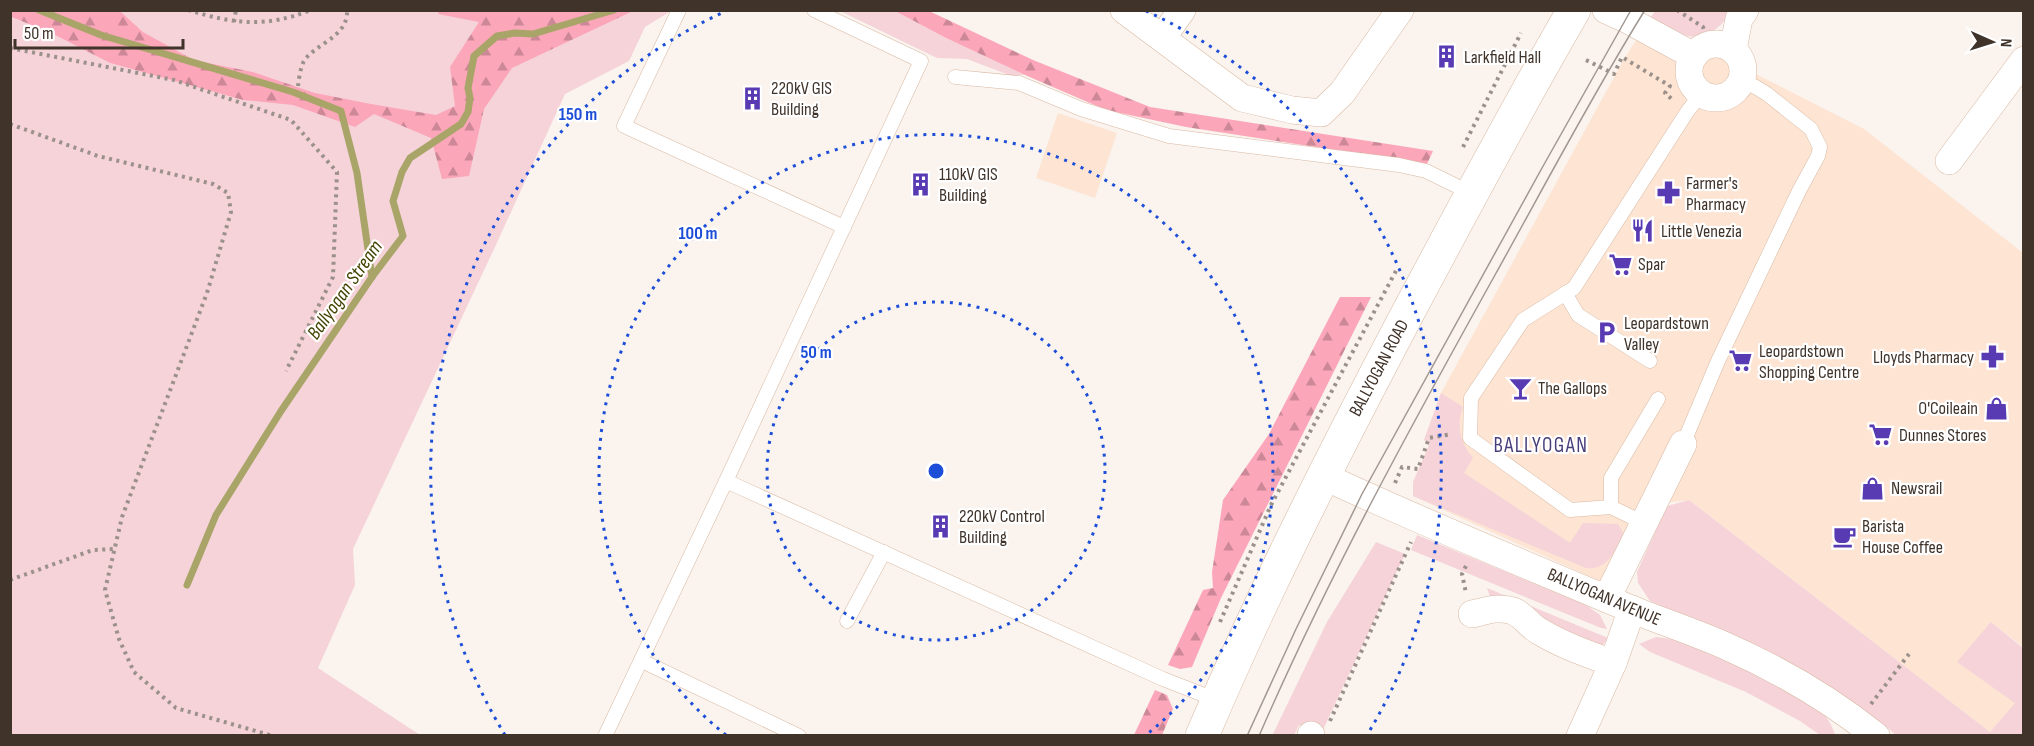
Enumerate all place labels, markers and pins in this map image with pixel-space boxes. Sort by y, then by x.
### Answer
building icon: Larkfield Hall [1433,44,1459,70]
place label: Larkfield Hall [1464,47,1541,68]
place label: 220kV GIS Building [771,78,832,120]
building icon: 220kV GIS Building [740,85,766,111]
place label: 110kV GIS Building [939,164,998,206]
building icon: 110kV GIS Building [908,171,934,197]
place label: Farmer's Pharmacy [1686,173,1746,215]
pharmacy icon: Farmer's Pharmacy [1655,180,1681,206]
restaurant icon: Little Venezia [1630,218,1656,244]
place label: Little Venezia [1661,221,1742,242]
supermarket icon: Spar [1607,251,1633,277]
place label: Spar [1638,254,1665,275]
place label: Leopardstown Valley [1624,313,1709,355]
parking icon: Leopardstown Valley [1593,320,1619,346]
place label: Leopardstown Shopping Centre [1759,341,1859,383]
pharmacy icon: Lloyds Pharmacy [1979,344,2005,370]
place label: Lloyds Pharmacy [1873,347,1974,368]
supermarket icon: Leopardstown Shopping Centre [1728,348,1754,374]
bar icon: The Gallops [1507,375,1533,401]
place label: The Gallops [1538,378,1607,399]
shop icon: O'Coileain [1983,395,2009,421]
place label: O'Coileain [1918,398,1978,419]
supermarket icon: Dunnes Stores [1868,422,1894,448]
place label: Dunnes Stores [1899,425,1986,446]
centre of rings [926,461,946,481]
shop icon: Newsrail [1860,475,1886,501]
place label: Newsrail [1891,478,1942,499]
place label: 220kV Control Building [959,506,1045,548]
building icon: 220kV Control Building [928,513,954,539]
place label: Barista House Coffee [1862,516,1943,558]
cafe icon: Barista House Coffee [1831,523,1857,549]

